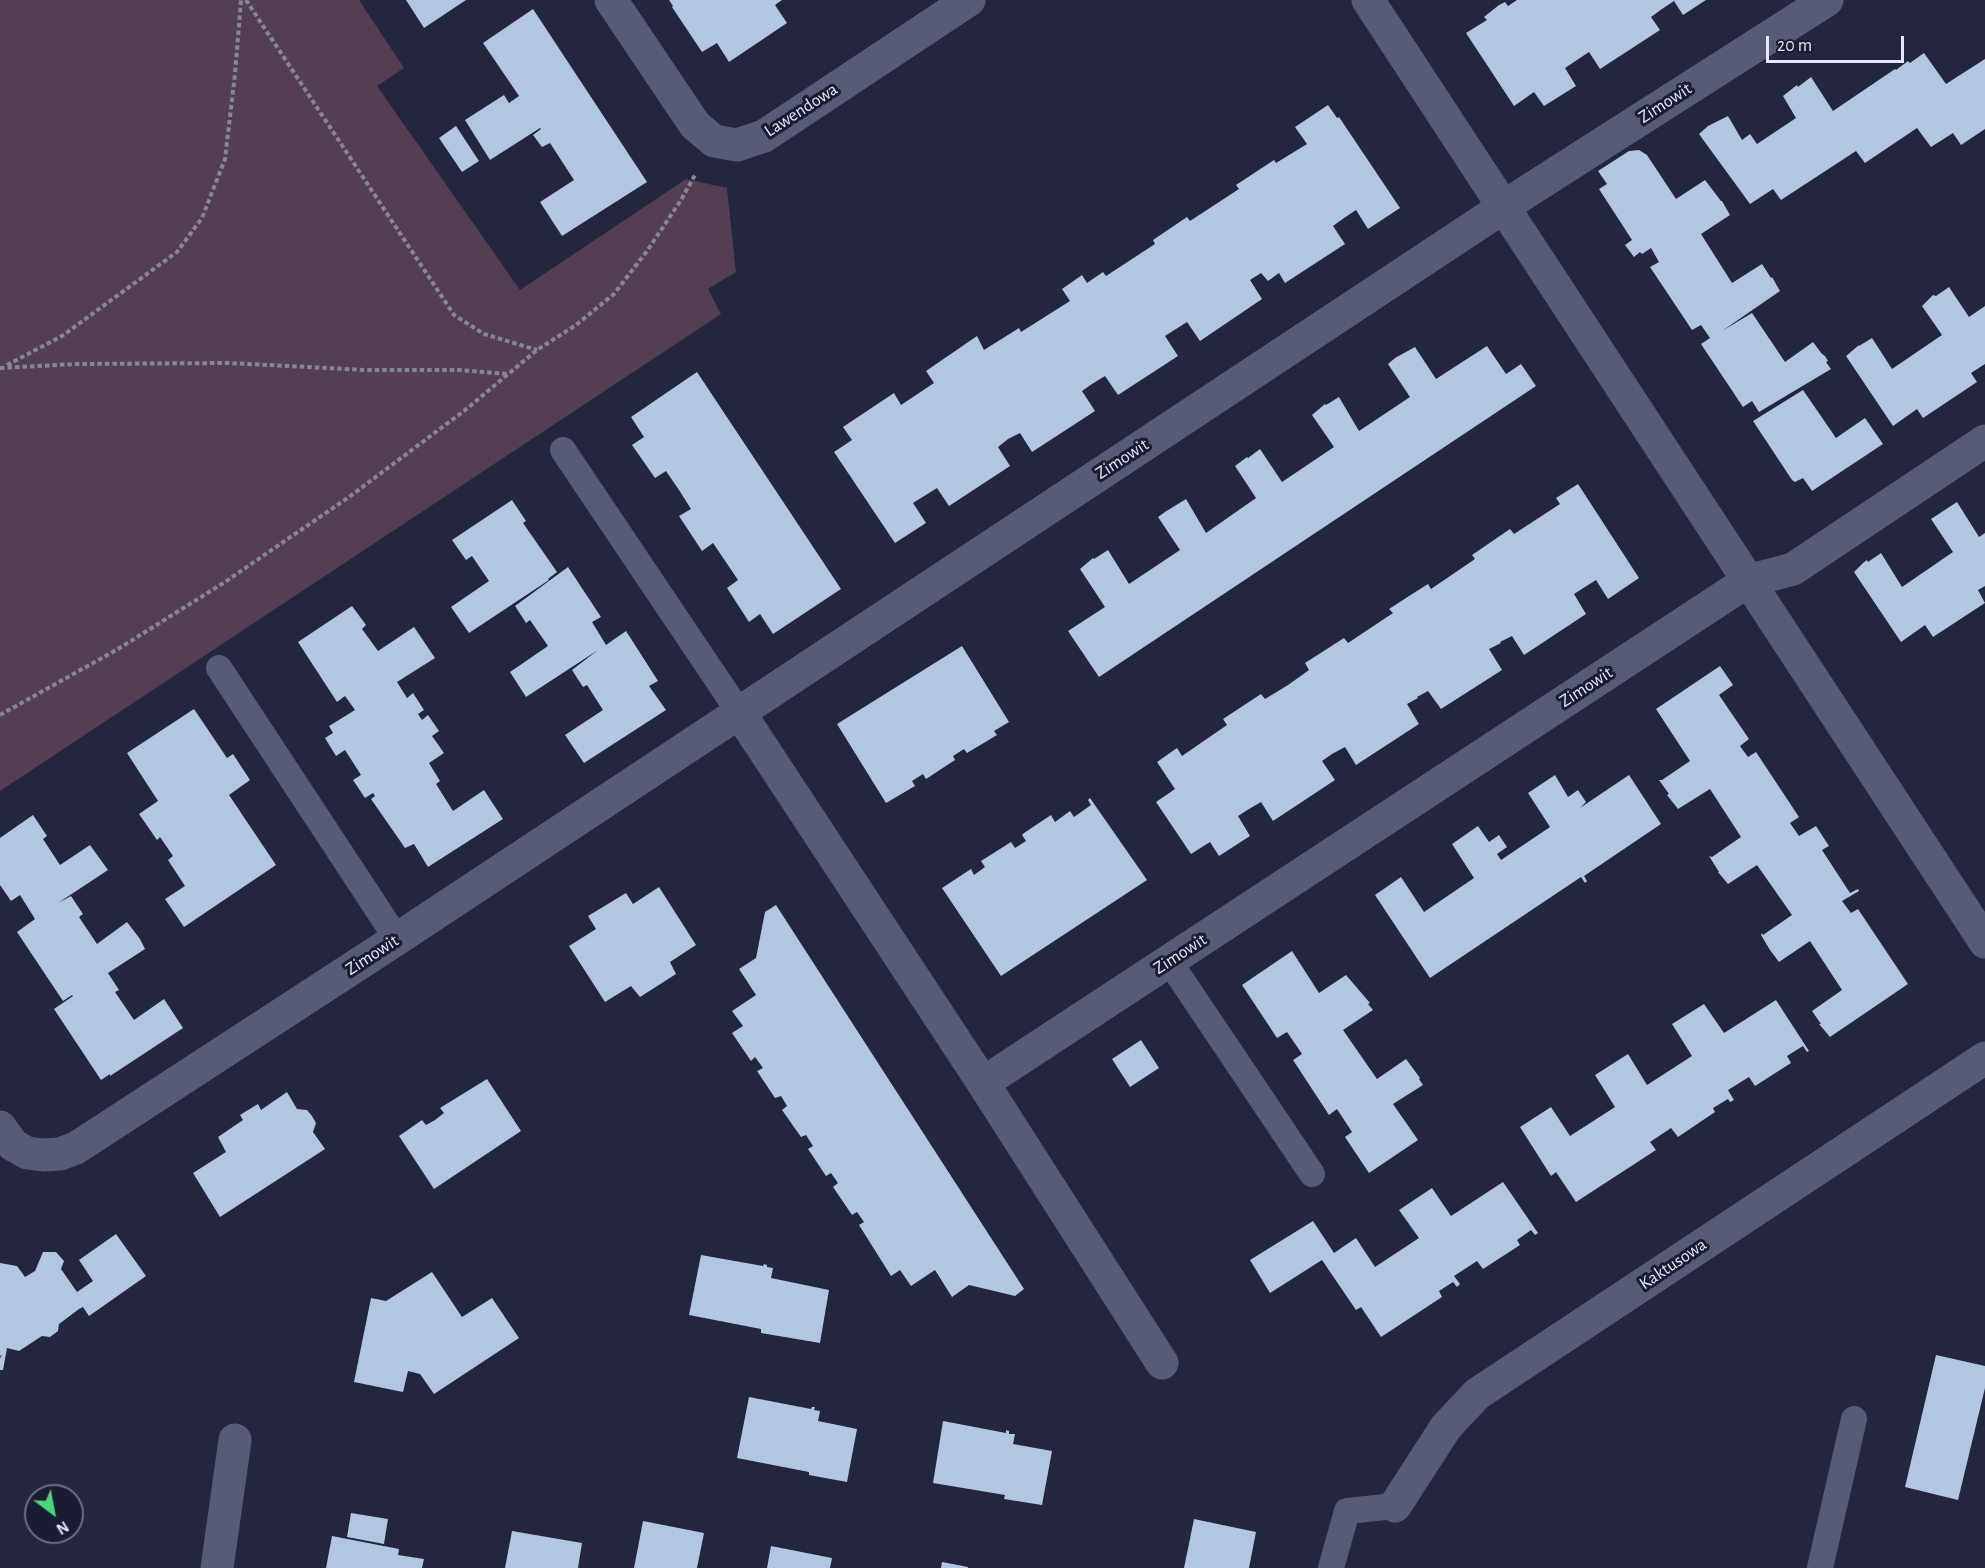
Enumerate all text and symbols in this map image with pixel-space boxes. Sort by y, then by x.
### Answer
scale bar [1769,24,1907,62]
text: 20 m [1777,37,1812,55]
street label: Lawendowa [760,78,842,142]
street label: Zimowit [1634,78,1696,128]
street label: Zimowit [1091,434,1153,484]
street label: Zimowit [1555,662,1617,712]
street label: Zimowit [1149,929,1211,979]
street label: Zimowit [341,930,403,980]
street label: Kaktusowa [1635,1234,1711,1294]
north arrow [24,1484,84,1544]
text: N [54,1518,71,1537]

